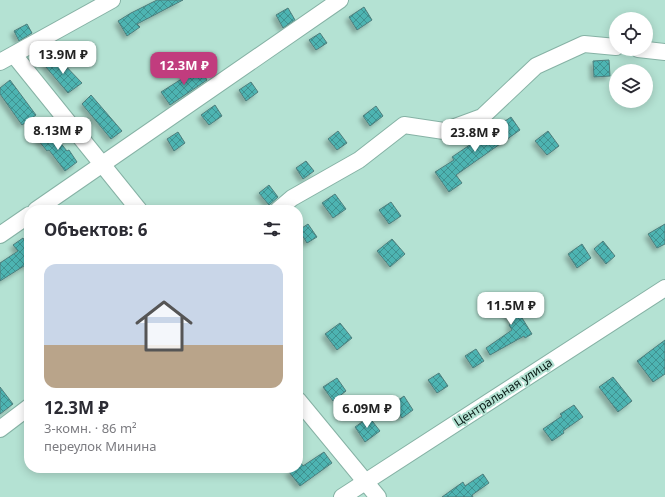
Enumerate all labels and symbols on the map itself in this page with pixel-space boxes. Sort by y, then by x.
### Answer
pin: 13.9M ₽ [26,41,100,75]
pin: 12.3M ₽ [147,52,221,86]
pin: 8.13M ₽ [21,117,95,151]
pin: 23.8M ₽ [438,119,512,153]
pin: 11.5M ₽ [474,292,548,326]
street label: Центральная улица [451,354,555,430]
pin: 6.09M ₽ [330,395,404,429]

